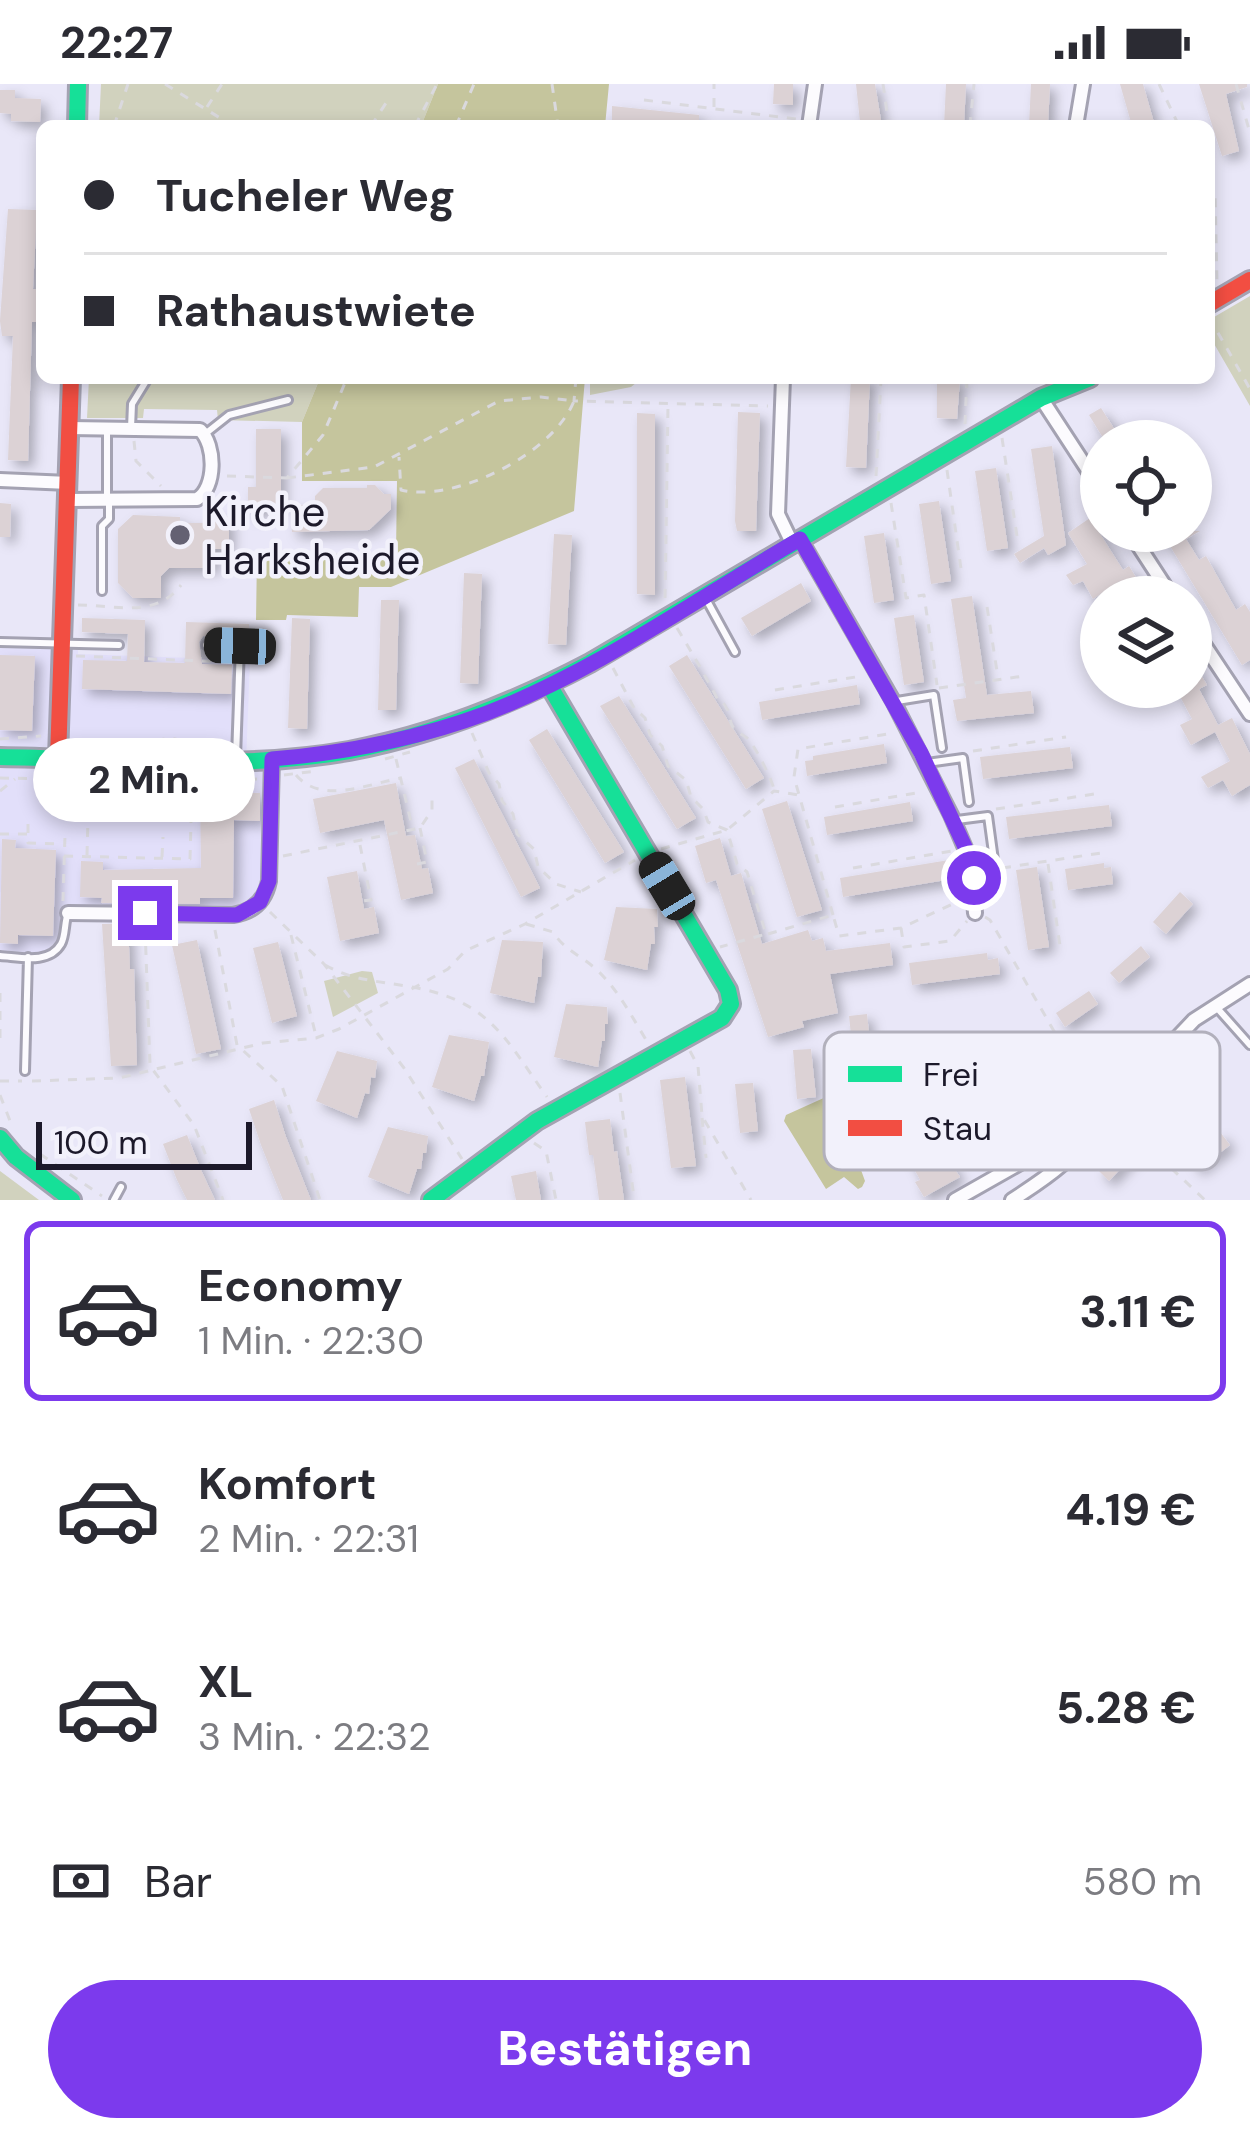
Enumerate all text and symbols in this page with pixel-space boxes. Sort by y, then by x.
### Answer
text: 22:27 [60,13,173,72]
text: Tucheler Weg [156,166,455,225]
text: Rathaustwiete [156,281,476,340]
map controls [1080,420,1212,708]
button: locate [1080,420,1212,552]
place label: Kirche Harksheide [204,484,420,587]
marker: Kirche Harksheide [167,522,193,548]
button: layers [1080,576,1212,708]
car [203,627,277,665]
callout: 2 Min. [34,739,256,823]
text: 2 Min. [88,754,200,805]
car [633,846,701,926]
route start [947,851,1001,905]
route end [118,886,172,940]
legend [824,1032,1220,1170]
text: Frei [923,1053,979,1096]
text: Stau [923,1107,992,1150]
scale bar [36,1116,252,1169]
text: 100 m [54,1121,148,1164]
text: Economy [198,1256,403,1315]
icon: car [54,1257,162,1365]
text: 3.11 € [1079,1282,1196,1341]
text: 1 Min. · 22:30 [198,1315,424,1366]
text: Komfort [198,1454,376,1513]
icon: car [54,1455,162,1563]
text: 4.19 € [1065,1480,1196,1539]
text: 2 Min. · 22:31 [198,1513,419,1564]
text: XL [198,1652,253,1711]
icon: car [54,1653,162,1761]
text: 5.28 € [1056,1678,1196,1737]
text: 3 Min. · 22:32 [198,1711,430,1762]
icon: cash [48,1848,114,1914]
text: Bar [144,1852,212,1911]
text: 580 m [1083,1856,1202,1907]
button: Bestätigen [48,1980,1202,2118]

